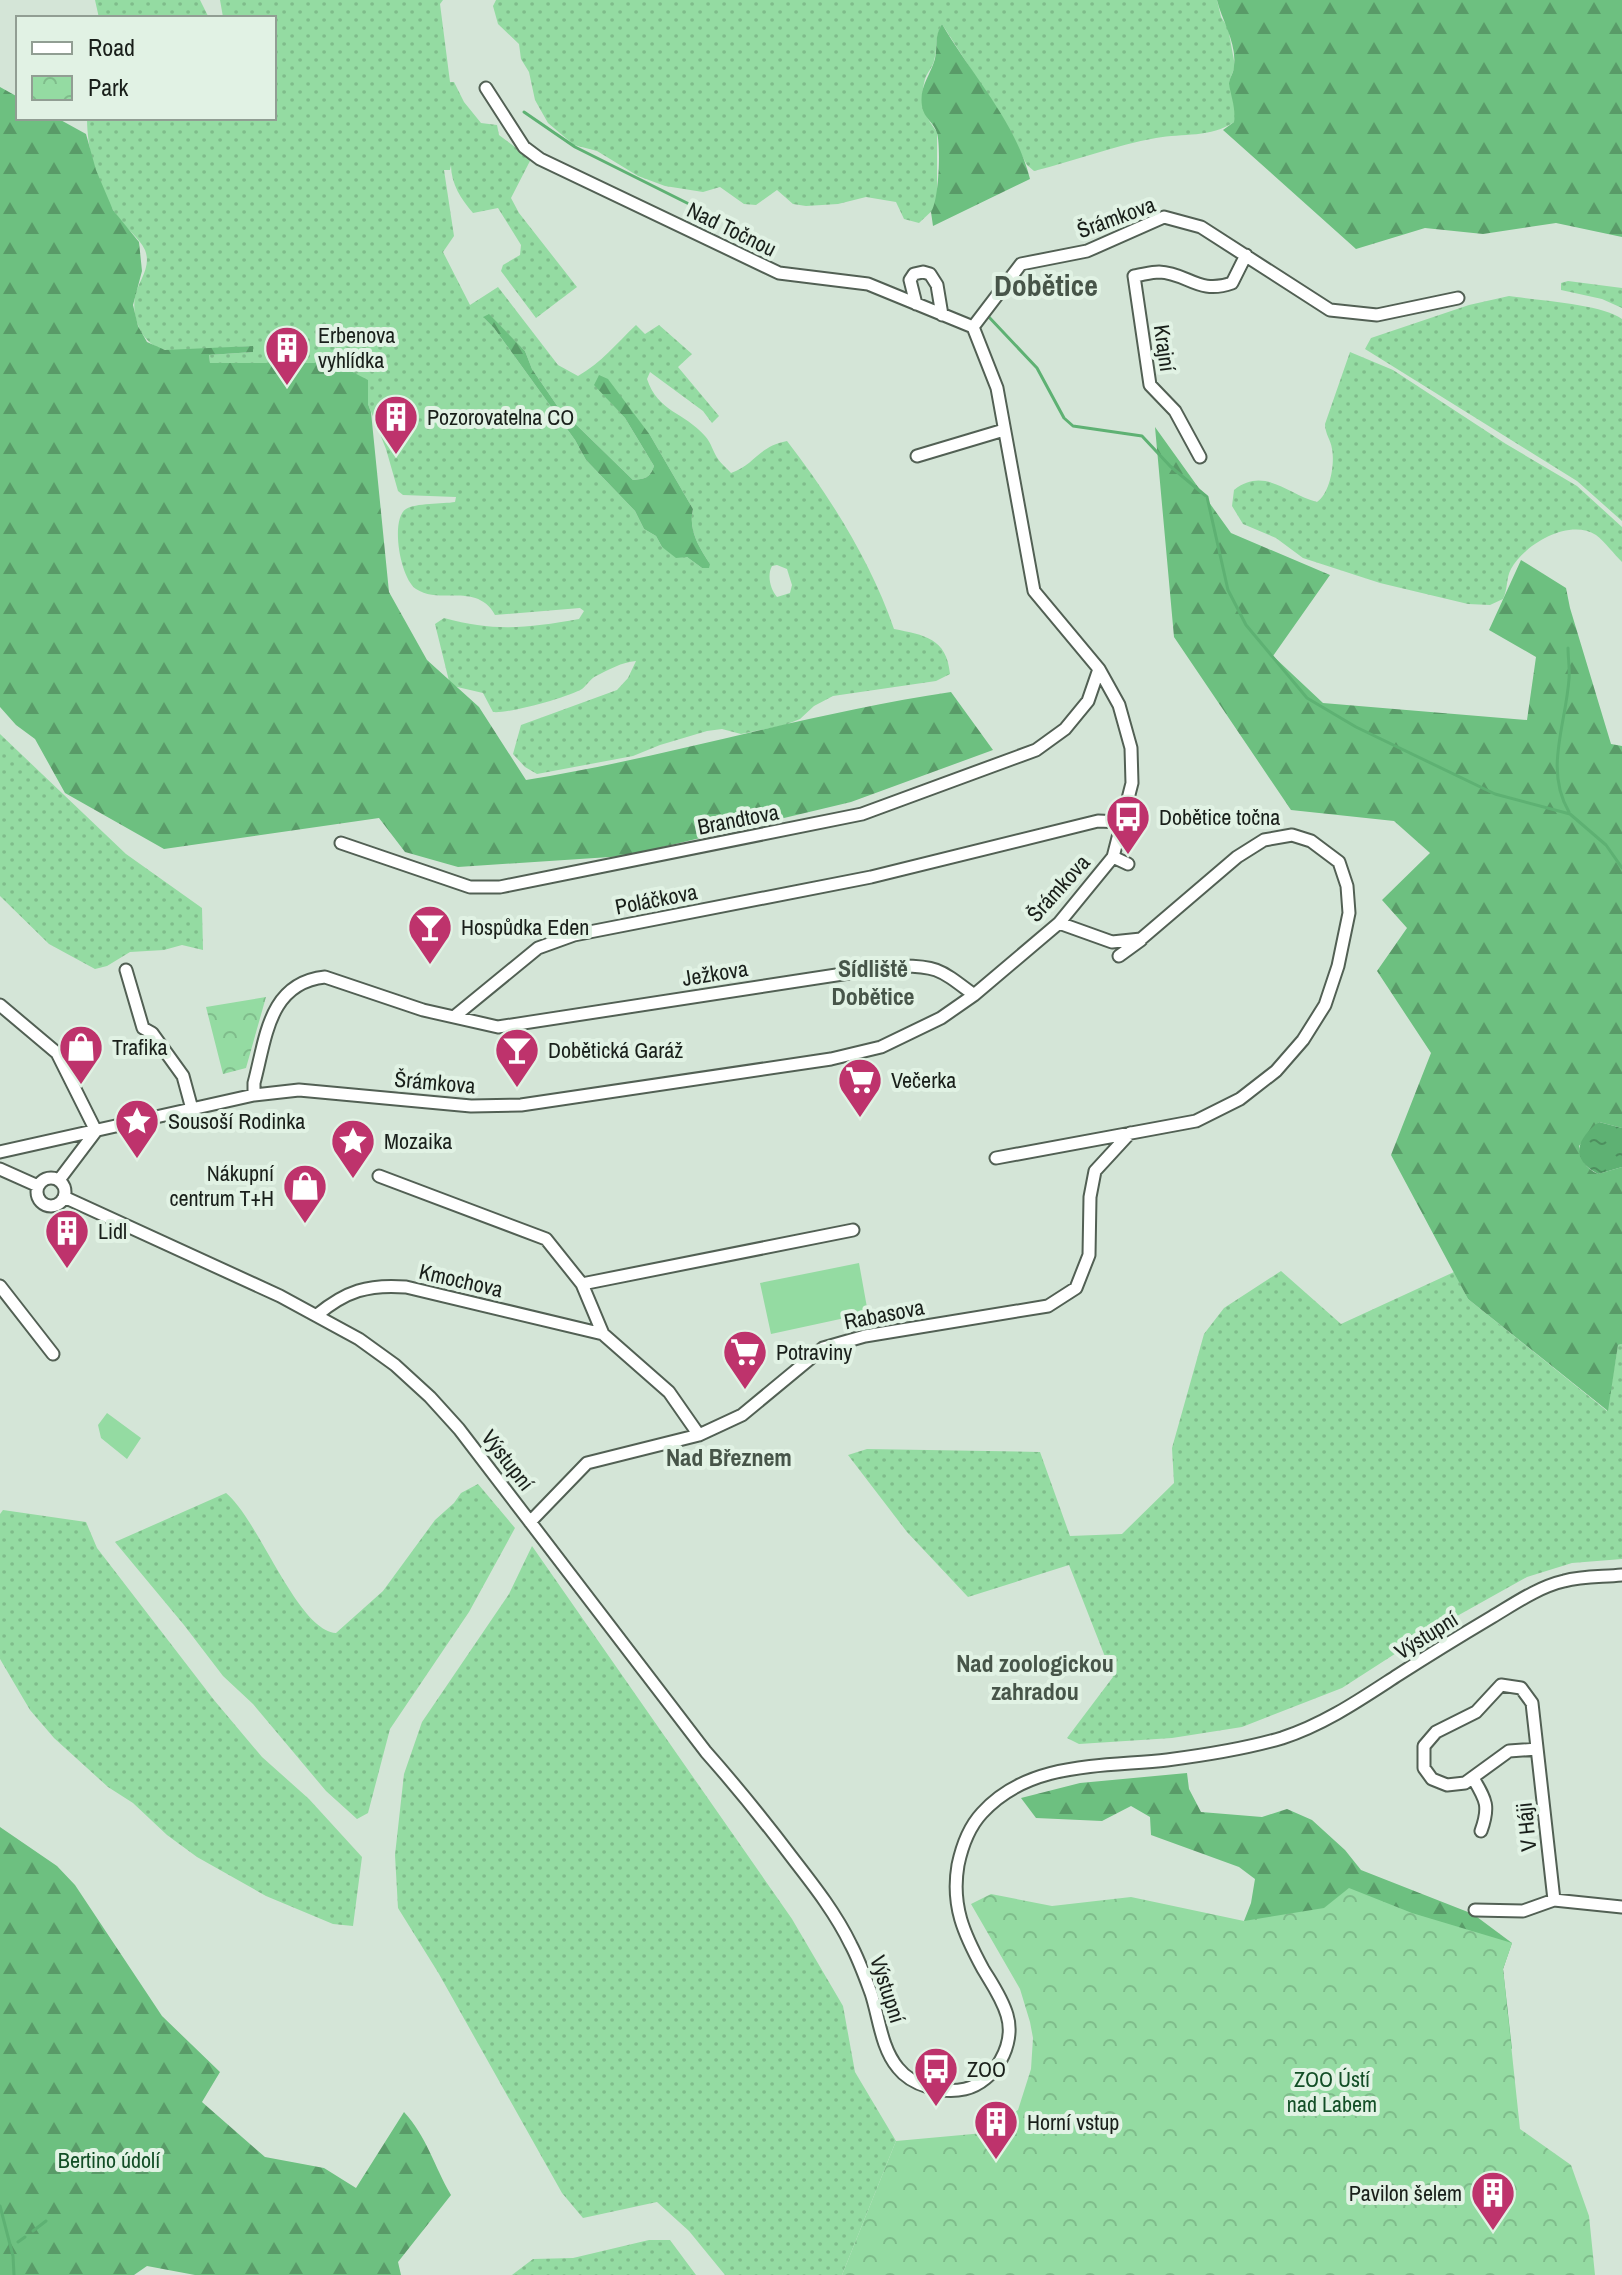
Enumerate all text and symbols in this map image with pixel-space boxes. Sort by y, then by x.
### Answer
legend [16,16,276,120]
text: Road [88,31,135,63]
text: Park [88,71,129,103]
street label: Šrámkova [1073,189,1159,245]
street label: Nad Točnou [682,194,782,264]
district label: Dobětice [994,265,1098,305]
place label: Erbenova vyhlídka [318,320,395,375]
street label: Krajní [1147,323,1183,374]
building icon: Erbenova vyhlídka [263,324,311,387]
building icon: Pozorovatelna CO [372,393,420,456]
place label: Pozorovatelna CO [427,402,574,432]
bus stop icon: Dobětice točna [1104,793,1152,856]
street label: Brandtova [695,796,781,842]
place label: Dobětice točna [1159,802,1280,832]
street label: Šrámkova [1020,848,1096,928]
street label: Poláčkova [612,876,700,922]
bar icon: Hospůdka Eden [406,903,454,966]
place label: Hospůdka Eden [461,912,589,942]
district label: Sídliště Dobětice [831,952,915,1012]
street label: Ježkova [680,953,750,993]
shop icon: Trafika [57,1023,105,1086]
bar icon: Dobětická Garáž [493,1026,541,1089]
place label: Trafika [112,1032,167,1062]
place label: Dobětická Garáž [548,1035,683,1065]
supermarket icon: Večerka [836,1056,884,1119]
street label: Šrámkova [393,1064,477,1100]
place label: Večerka [891,1065,956,1095]
place icon: Sousoší Rodinka [113,1097,161,1160]
place label: Sousoší Rodinka [168,1106,305,1136]
place icon: Mozaika [329,1117,377,1180]
place label: Mozaika [384,1126,452,1156]
place label: Nákupní centrum T+H [170,1158,275,1213]
shop icon: Nákupní centrum T+H [281,1162,329,1225]
building icon: Lidl [43,1207,91,1270]
place label: Lidl [98,1216,127,1246]
street label: Kmochova [416,1256,506,1304]
street label: Rabasova [841,1292,927,1336]
supermarket icon: Potraviny [721,1328,769,1391]
place label: Potraviny [776,1337,852,1367]
street label: Výstupní [475,1423,542,1497]
district label: Nad Březnem [666,1441,792,1473]
street label: Výstupní [1389,1603,1464,1666]
district label: Nad zoologickou zahradou [956,1647,1114,1707]
street label: V Háji [1509,1801,1543,1853]
street label: Výstupní [863,1951,913,2028]
bus stop icon: ZOO [912,2045,960,2108]
place label: ZOO [967,2054,1006,2084]
park label: ZOO Ústí nad Labem [1287,2064,1377,2119]
building icon: Horní vstup [972,2098,1020,2161]
place label: Horní vstup [1027,2107,1119,2137]
park label: Bertino údolí [58,2145,161,2175]
building icon: Pavilon šelem [1469,2169,1517,2232]
place label: Pavilon šelem [1349,2178,1462,2208]

